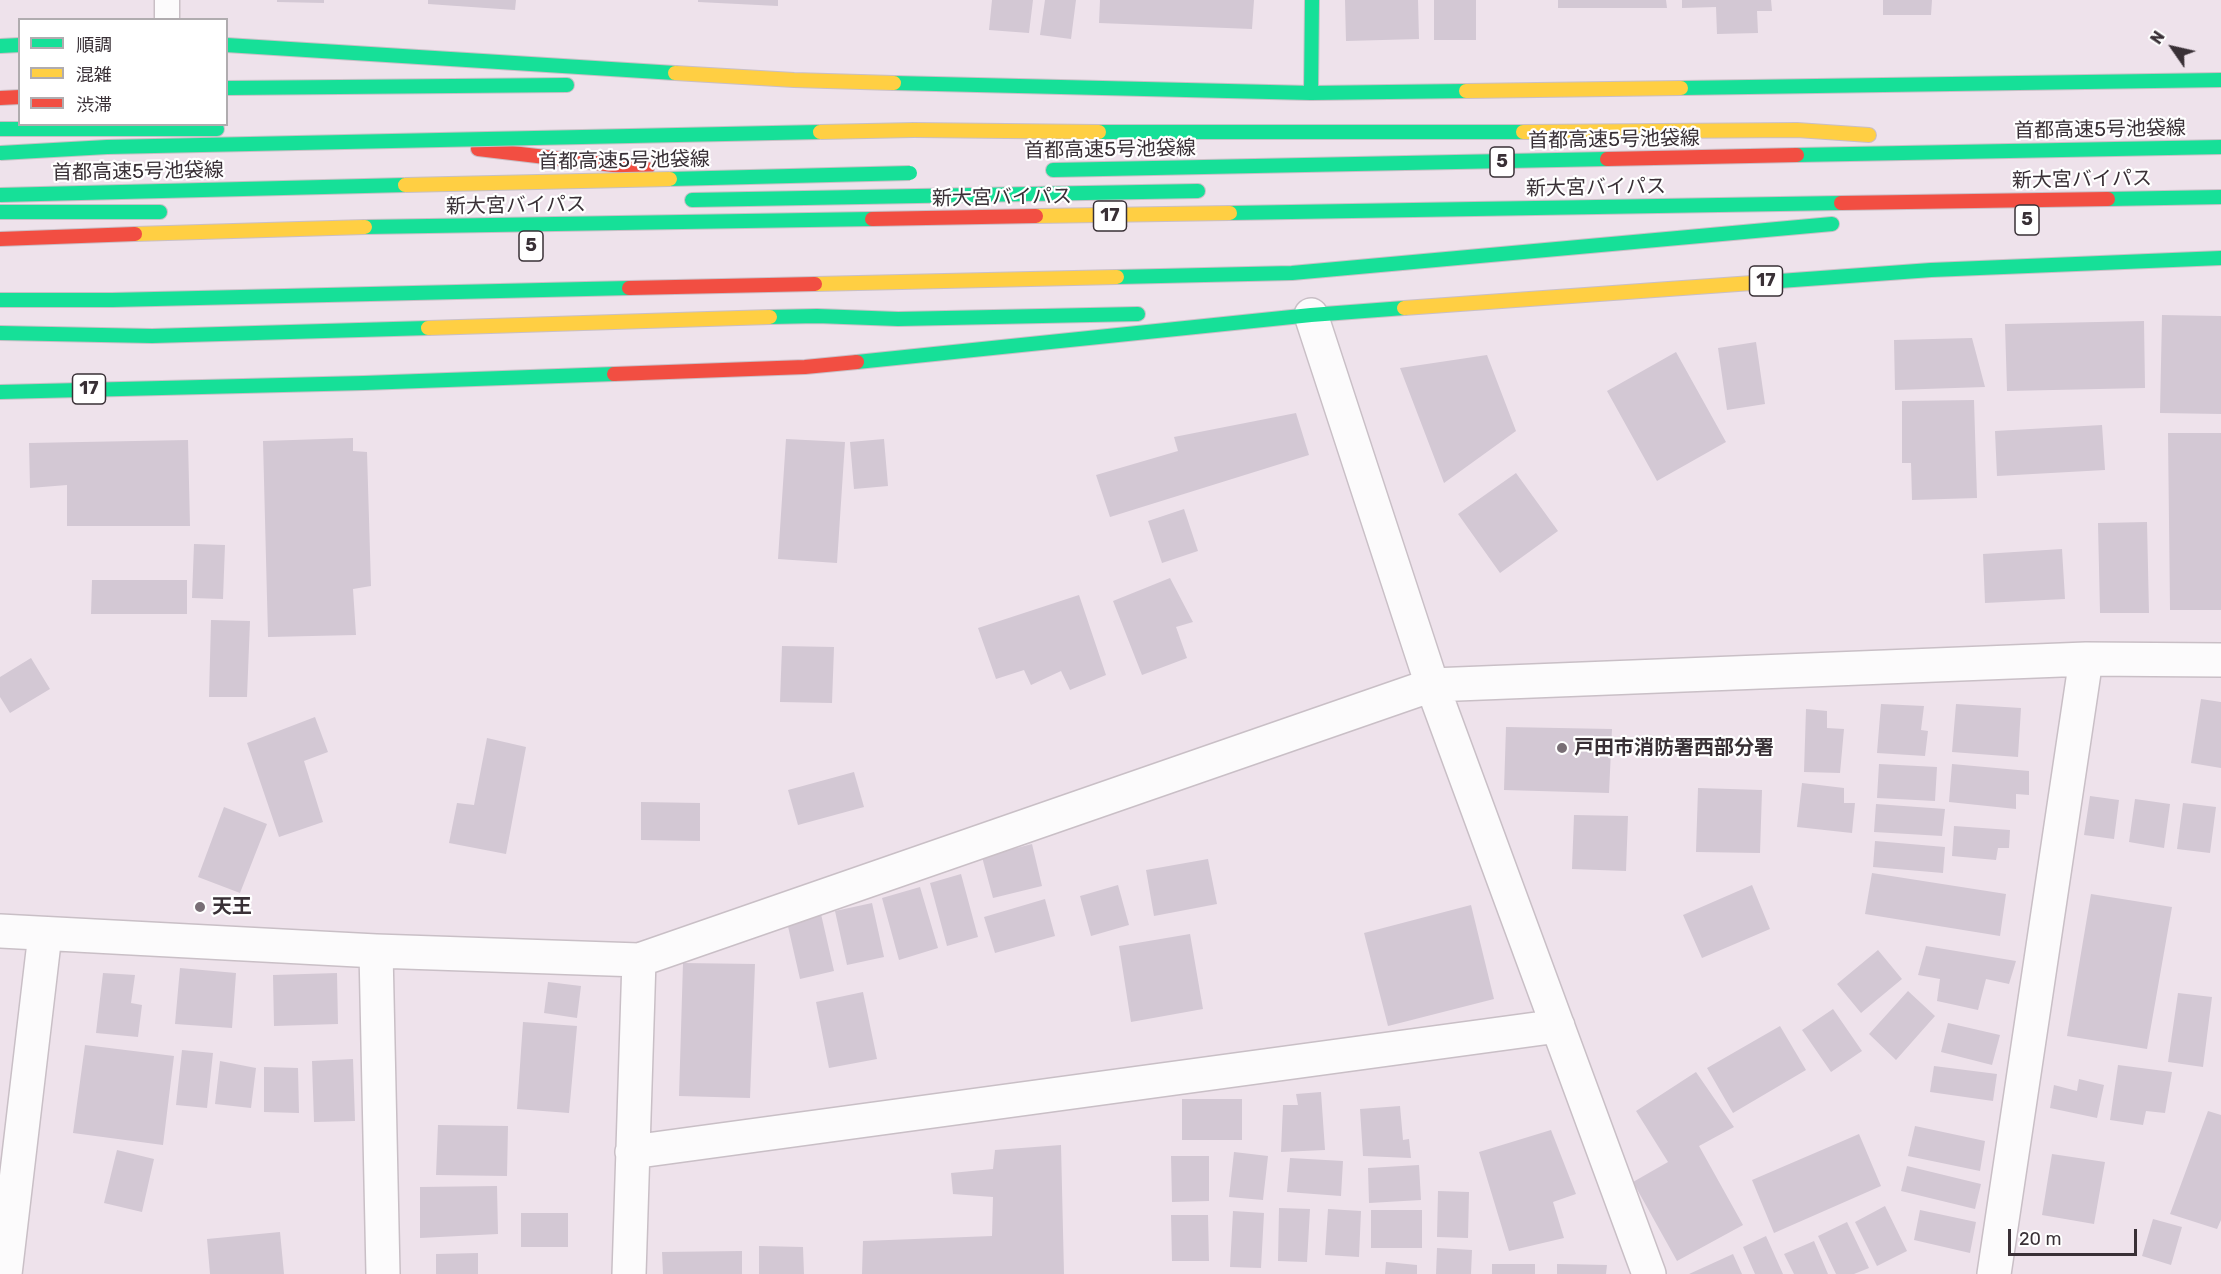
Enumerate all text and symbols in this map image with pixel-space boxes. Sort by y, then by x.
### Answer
legend [18,18,228,126]
north arrow [2143,18,2203,78]
text: N [2147,28,2169,48]
text: 順調 [76,34,112,56]
text: 混雑 [76,64,112,86]
text: 渋滞 [76,94,112,116]
street label: 首都高速5号池袋線 [2014,117,2186,143]
street label: 首都高速5号池袋線 [1528,127,1700,153]
street label: 首都高速5号池袋線 [1024,137,1196,163]
road number: 5 [1490,147,1514,177]
street label: 首都高速5号池袋線 [538,148,710,174]
street label: 首都高速5号池袋線 [52,159,224,185]
street label: 新大宮バイパス [2012,167,2152,193]
street label: 新大宮バイパス [1526,175,1666,201]
street label: 新大宮バイパス [932,185,1072,211]
street label: 新大宮バイパス [446,193,586,219]
road number: 17 [1094,201,1126,231]
road number: 5 [2015,205,2039,235]
road number: 5 [519,231,543,261]
road number: 17 [1750,266,1782,296]
road number: 17 [72,374,106,404]
place label: 戸田市消防署西部分署 [1574,736,1774,760]
marker: 戸田市消防署西部分署 [1555,741,1569,755]
place label: 天王 [212,895,252,919]
marker: 天王 [193,900,207,914]
scale bar [2011,1217,2140,1255]
text: 20 m [2019,1228,2061,1250]

